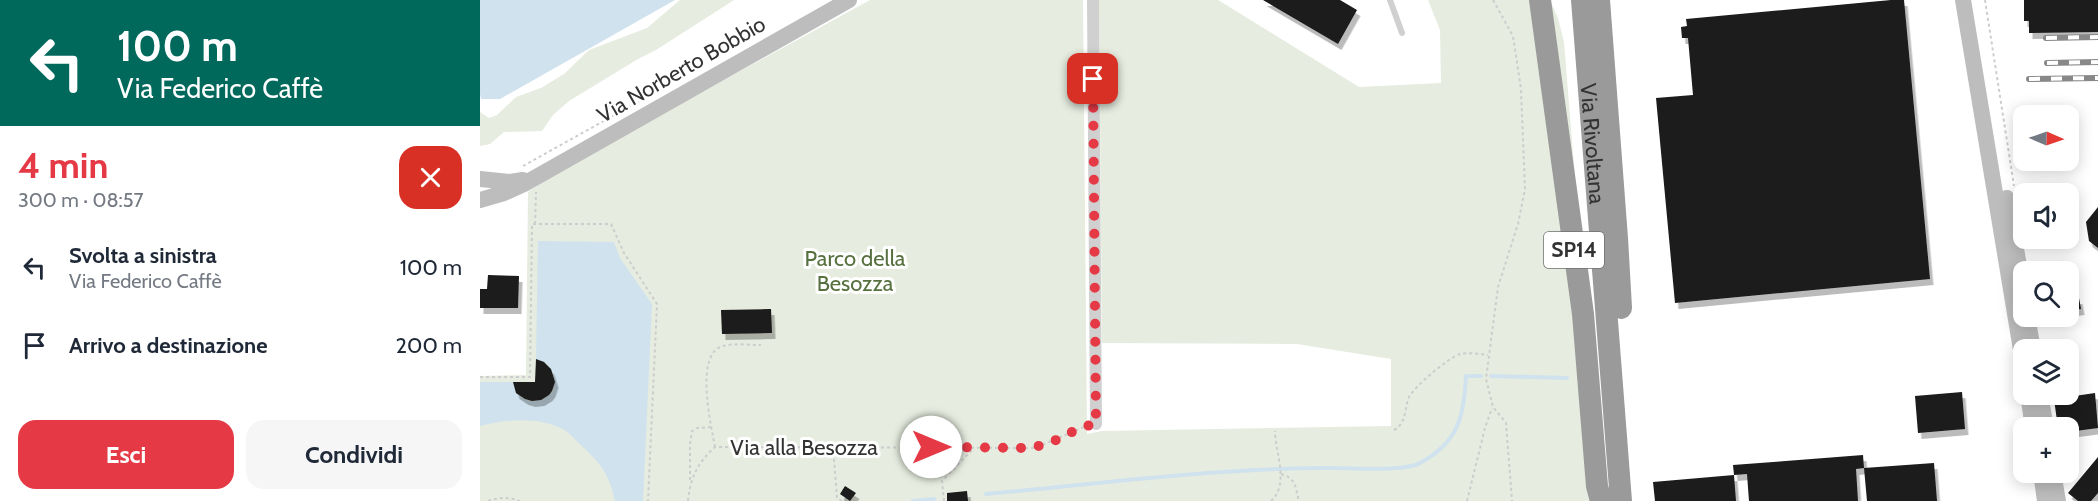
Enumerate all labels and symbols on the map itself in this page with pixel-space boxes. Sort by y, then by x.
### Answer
street label: Via Norberto Bobbio [592,10,770,129]
pin [1067,53,1118,104]
street label: Via Rivoltana [1575,82,1611,205]
north arrow [2013,105,2079,171]
road number: SP14 [1544,232,1604,268]
park label: Parco della Besozza [805,245,906,297]
position arrow [899,415,963,479]
street label: Via alla Besozza [730,434,878,461]

